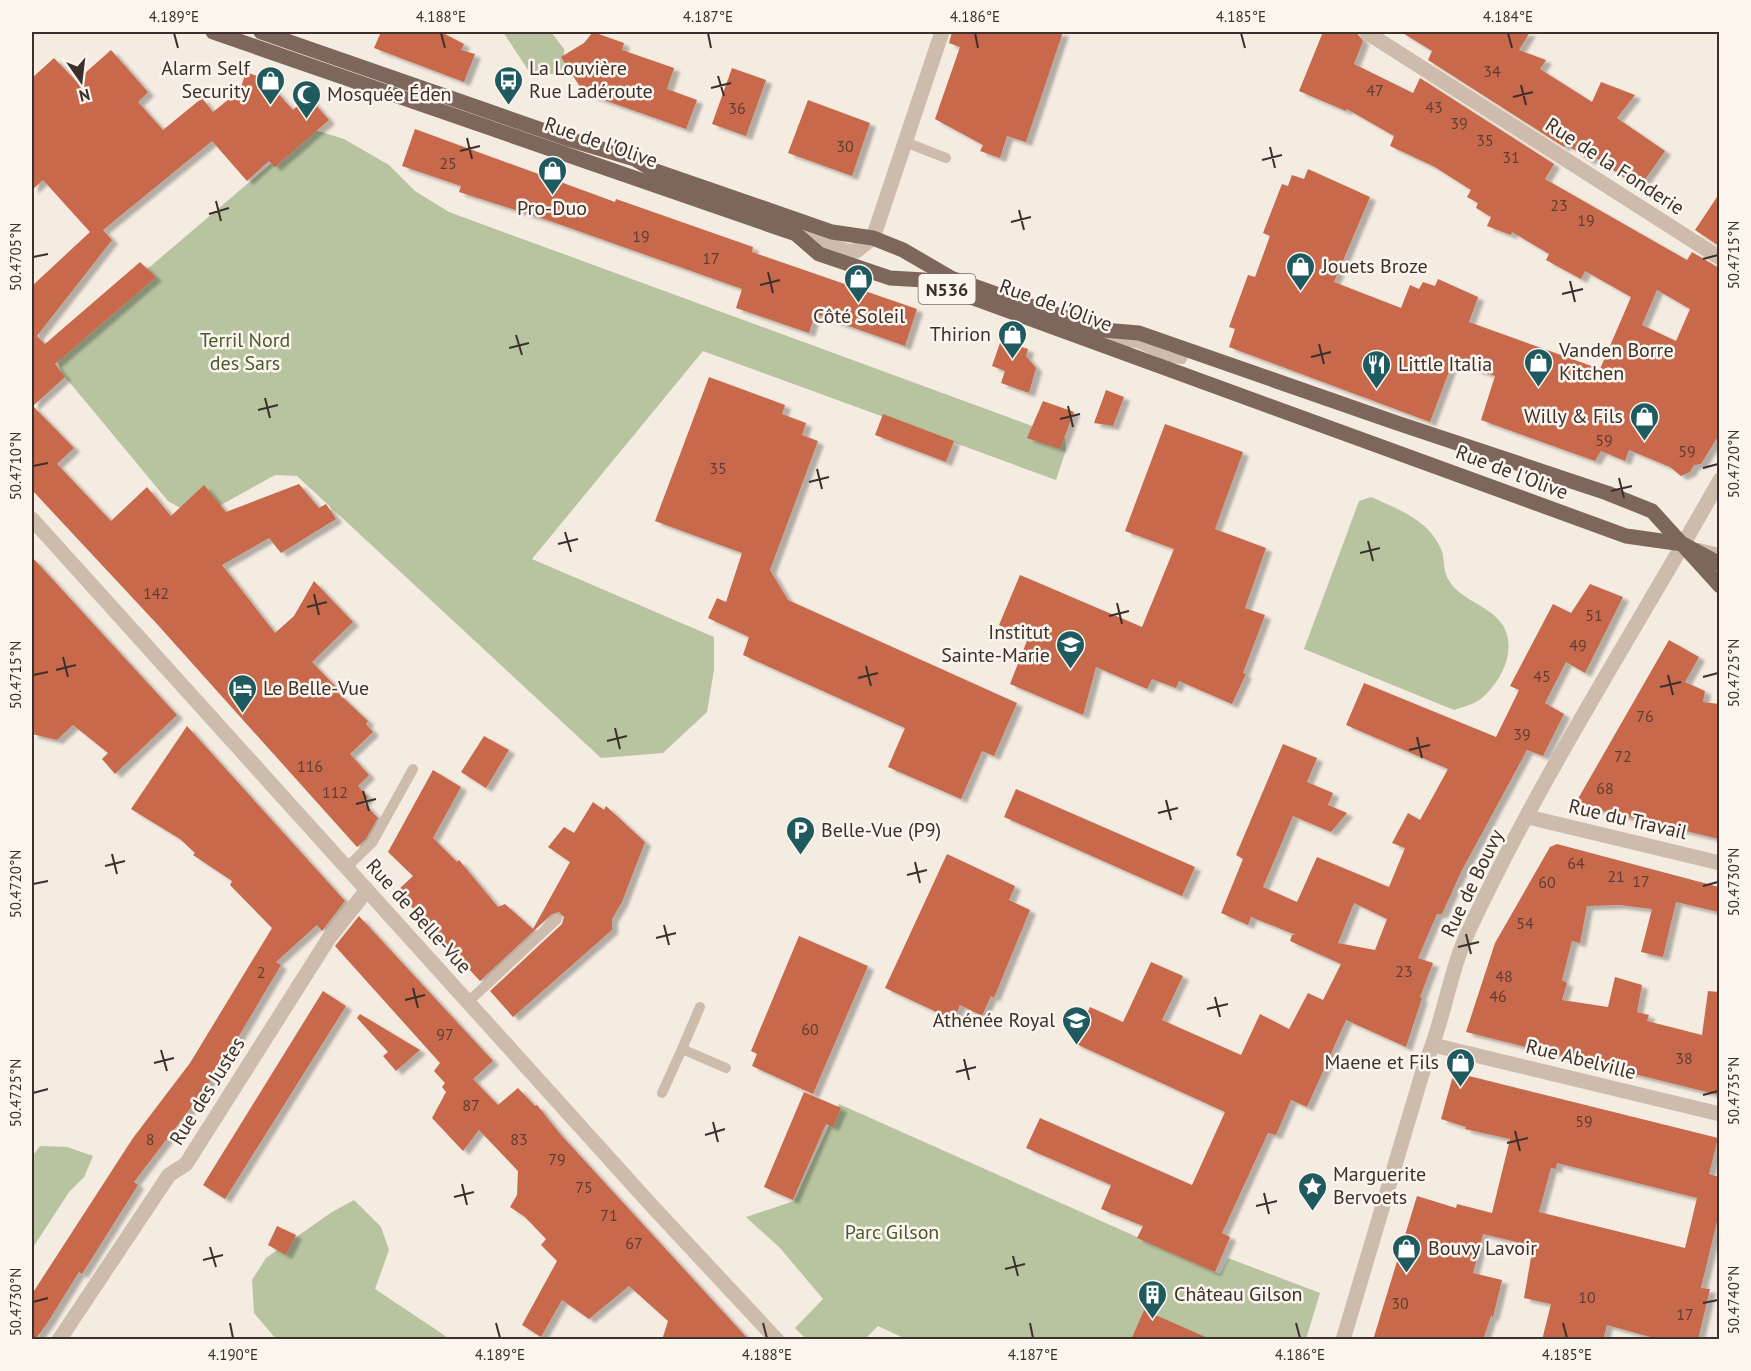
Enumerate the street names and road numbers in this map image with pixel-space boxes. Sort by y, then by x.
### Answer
street label: Rue de l'Olive [541,110,661,174]
street label: Rue de la Fonderie [1541,111,1689,221]
street label: Rue de l'Olive [996,273,1116,337]
road number: N536 [918,274,976,304]
street label: Rue de l'Olive [1452,439,1572,505]
street label: Rue du Travail [1566,793,1690,845]
street label: Rue de Bouvy [1435,824,1510,941]
street label: Rue de Belle-Vue [361,853,477,979]
street label: Rue des Justes [163,1032,251,1150]
street label: Rue Abelville [1523,1033,1639,1085]

